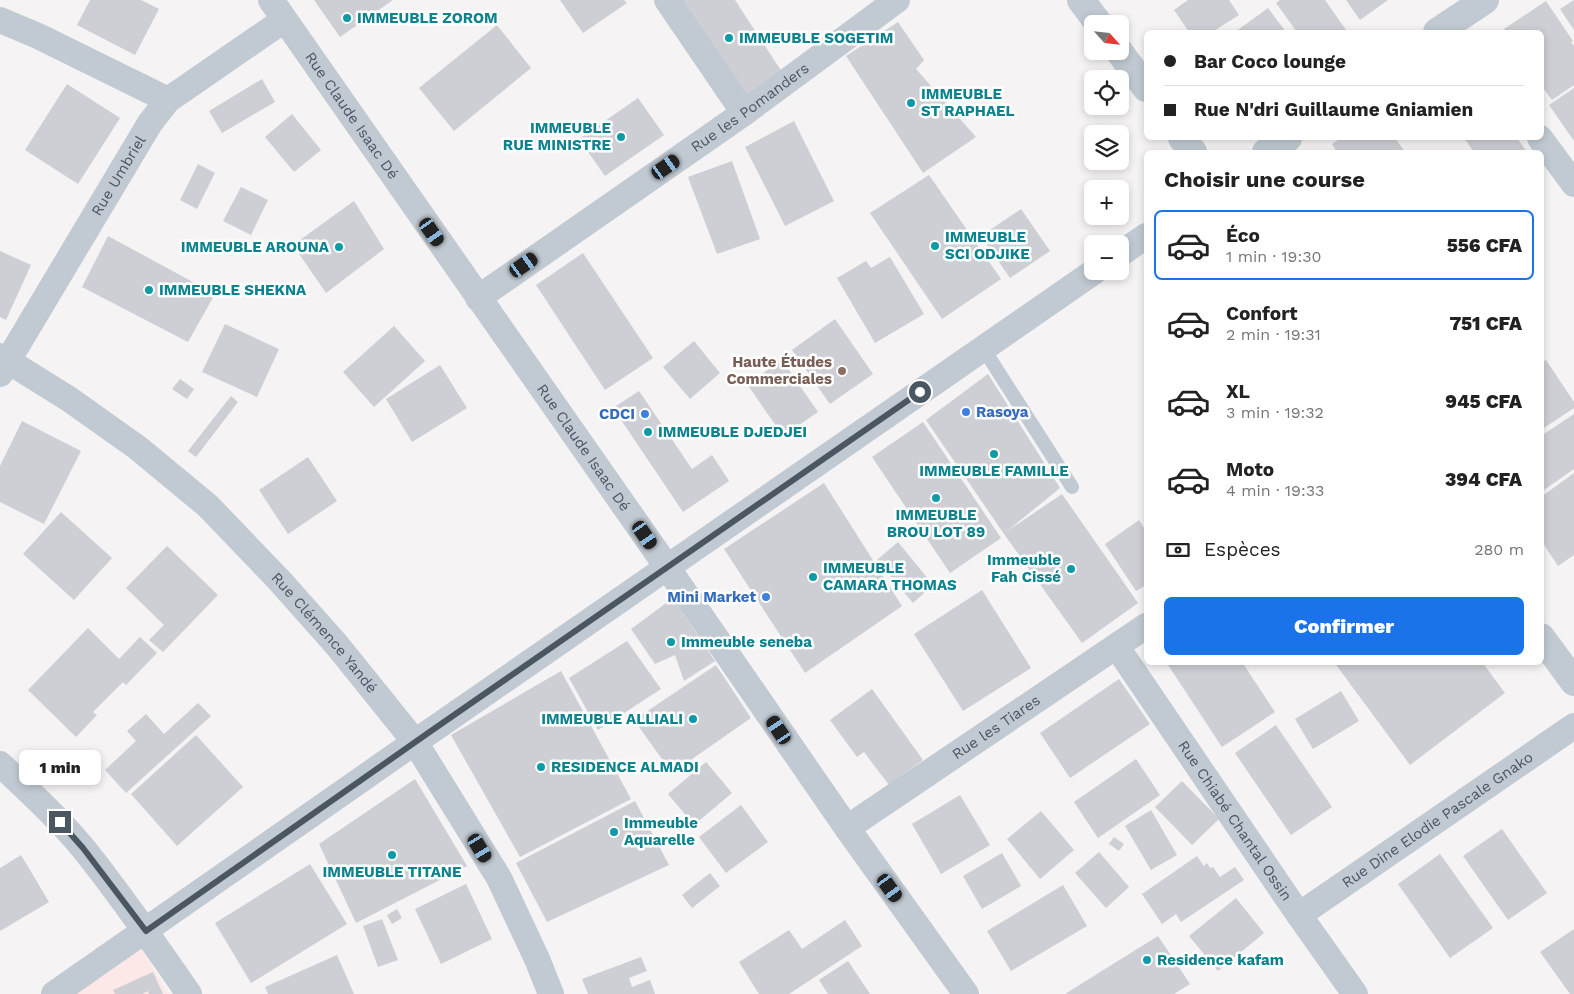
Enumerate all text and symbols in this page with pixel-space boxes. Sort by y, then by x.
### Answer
place label: IMMEUBLE ZOROM [357,9,498,27]
marker: IMMEUBLE ZOROM [341,12,353,24]
north arrow [1084,15,1129,60]
map controls [1084,15,1129,280]
place label: IMMEUBLE SOGETIM [739,29,894,47]
marker: IMMEUBLE SOGETIM [723,32,735,44]
street label: Rue Claude Isaac Dé [301,49,402,183]
text: Bar Coco lounge [1194,50,1346,73]
street label: Rue les Pomanders [688,59,813,156]
button: locate [1084,70,1129,115]
place label: IMMEUBLE ST RAPHAEL [921,85,1015,120]
marker: IMMEUBLE ST RAPHAEL [905,97,917,109]
text: Rue N'dri Guillaume Gniamien [1194,98,1473,121]
place label: IMMEUBLE RUE MINISTRE [503,119,611,154]
button: layers [1084,125,1129,170]
marker: IMMEUBLE RUE MINISTRE [615,131,627,143]
street label: Rue Umbriel [88,132,150,219]
car [649,152,682,182]
text: Choisir une course [1164,167,1365,192]
button: + [1084,180,1129,225]
car [417,215,446,249]
icon: car [1166,223,1211,268]
text: Éco [1226,224,1260,247]
place label: IMMEUBLE SCI ODJIKE [945,228,1030,263]
text: 556 CFA [1447,234,1522,257]
button: − [1084,235,1129,280]
place label: IMMEUBLE AROUNA [181,238,330,256]
marker: IMMEUBLE SCI ODJIKE [929,240,941,252]
marker: IMMEUBLE AROUNA [333,241,345,253]
text: 1 min · 19:30 [1226,247,1321,266]
car [507,250,540,280]
place label: IMMEUBLE SHEKNA [159,281,307,299]
marker: IMMEUBLE SHEKNA [143,284,155,296]
icon: car [1166,301,1211,346]
text: Confort [1226,302,1297,325]
text: 751 CFA [1449,312,1522,335]
text: 2 min · 19:31 [1226,325,1321,344]
place label: Haute Études Commerciales [726,353,832,388]
marker: Haute Études Commerciales [836,365,848,377]
icon: car [1166,379,1211,424]
text: XL [1226,380,1250,403]
street label: Rue Claude Isaac Dé [533,381,634,515]
route start [909,381,931,403]
text: 945 CFA [1445,390,1522,413]
place label: Rasoya [976,403,1029,421]
text: 3 min · 19:32 [1226,403,1324,422]
place label: CDCI [599,405,635,423]
marker: Rasoya [960,406,972,418]
marker: CDCI [639,408,651,420]
place label: IMMEUBLE DJEDJEI [658,423,807,441]
marker: IMMEUBLE DJEDJEI [642,426,654,438]
marker: IMMEUBLE FAMILLE [988,448,1000,460]
icon: car [1166,457,1211,502]
text: Moto [1226,458,1274,481]
place label: IMMEUBLE FAMILLE [919,462,1069,480]
text: 394 CFA [1445,468,1522,491]
text: 4 min · 19:33 [1226,481,1324,500]
marker: IMMEUBLE BROU LOT 89 [930,492,942,504]
place label: IMMEUBLE BROU LOT 89 [887,506,985,541]
car [630,518,659,552]
icon: cash [1164,536,1192,564]
text: Espèces [1204,538,1281,561]
text: 280 m [1474,540,1524,559]
place label: Immeuble Fah Cissé [987,551,1061,586]
place label: IMMEUBLE CAMARA THOMAS [823,559,957,594]
marker: Immeuble Fah Cissé [1065,563,1077,575]
street label: Rue Clémence Yandé [268,569,381,697]
marker: IMMEUBLE CAMARA THOMAS [807,571,819,583]
place label: Mini Market [667,588,756,606]
marker: Mini Market [760,591,772,603]
button: Confirmer [1164,597,1524,655]
place label: Immeuble seneba [681,633,812,651]
marker: Immeuble seneba [665,636,677,648]
street label: Rue les Tiares [949,691,1044,763]
place label: IMMEUBLE ALLIALI [541,710,683,728]
marker: IMMEUBLE ALLIALI [687,713,699,725]
car [764,713,793,747]
street label: Rue Chiabé Chantal Ossin [1174,737,1296,904]
street label: Rue Dine Elodie Pascale Gnako [1338,748,1536,892]
callout: 1 min [19,750,101,784]
text: 1 min [39,758,81,777]
place label: RESIDENCE ALMADI [551,758,699,776]
marker: RESIDENCE ALMADI [535,761,547,773]
route end [49,811,71,833]
place label: Immeuble Aquarelle [624,814,698,849]
marker: Immeuble Aquarelle [608,826,620,838]
car [465,831,494,865]
marker: IMMEUBLE TITANE [386,849,398,861]
place label: IMMEUBLE TITANE [323,863,461,881]
car [875,871,904,905]
place label: Residence kafam [1157,951,1284,969]
marker: Residence kafam [1141,954,1153,966]

